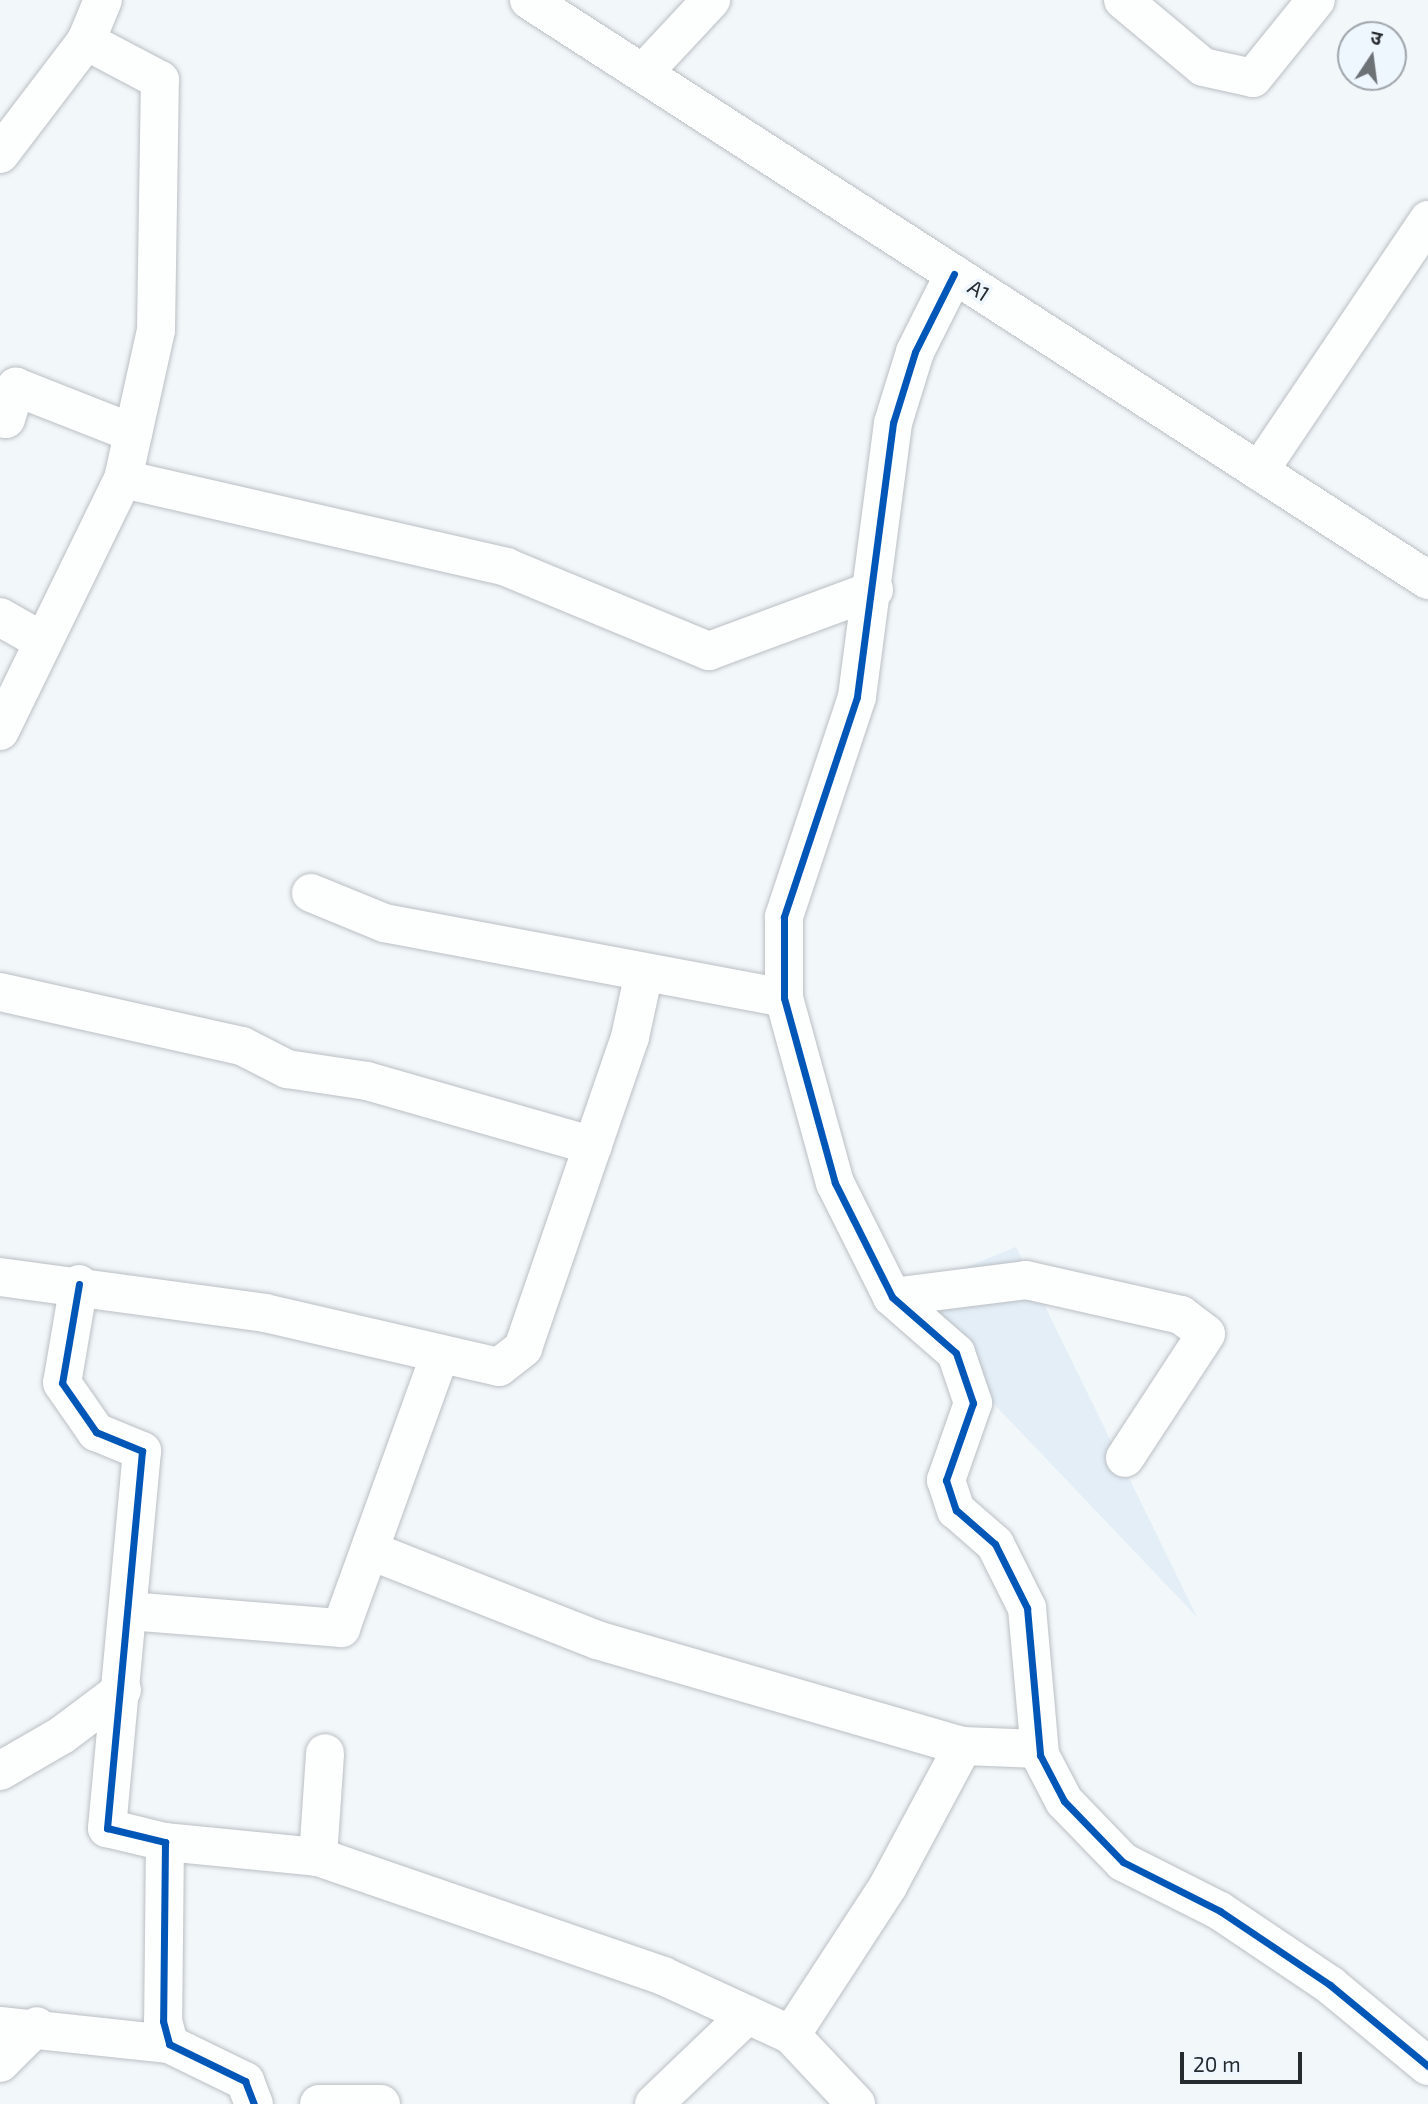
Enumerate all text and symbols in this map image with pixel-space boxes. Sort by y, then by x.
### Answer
north arrow [1337,21,1407,91]
text: उ [1368,25,1384,49]
street label: A1 [963,274,995,306]
scale bar [1183,2038,1306,2082]
text: 20 m [1193,2051,1241,2076]

